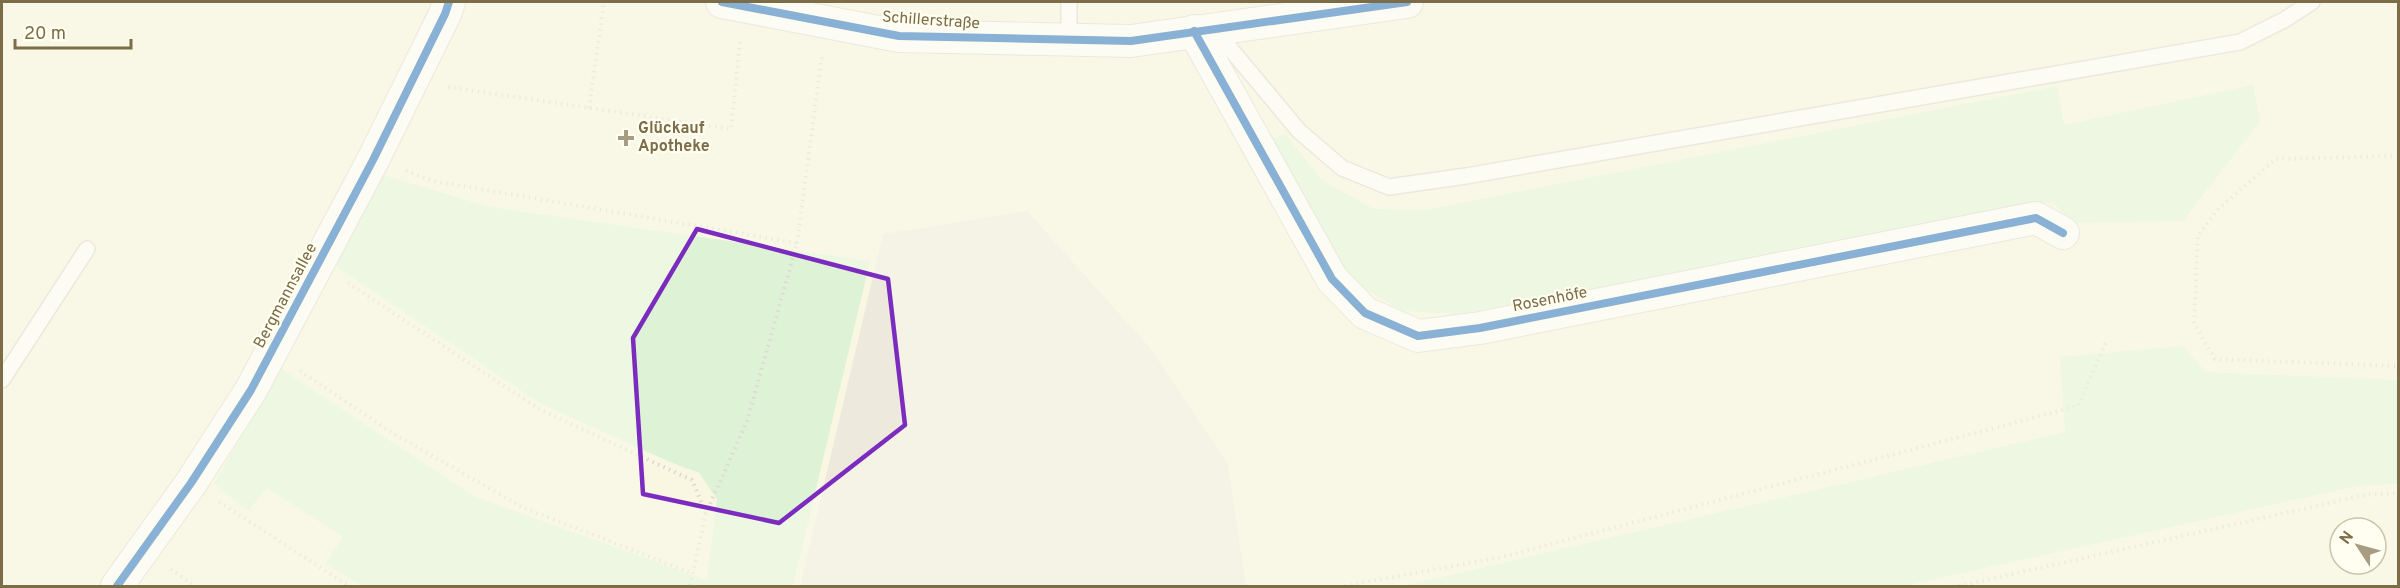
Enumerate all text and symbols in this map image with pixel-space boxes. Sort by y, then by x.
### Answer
street label: Schillerstraße [881,8,981,34]
scale bar [15,12,130,50]
text: 20 m [24,23,66,46]
place label: Glückauf Apotheke [638,119,710,157]
marker: Glückauf Apotheke [619,131,633,145]
street label: Bergmannsallee [250,240,322,352]
street label: Rosenhöfe [1511,283,1589,317]
north arrow [2328,516,2388,576]
text: N [2336,528,2359,549]

